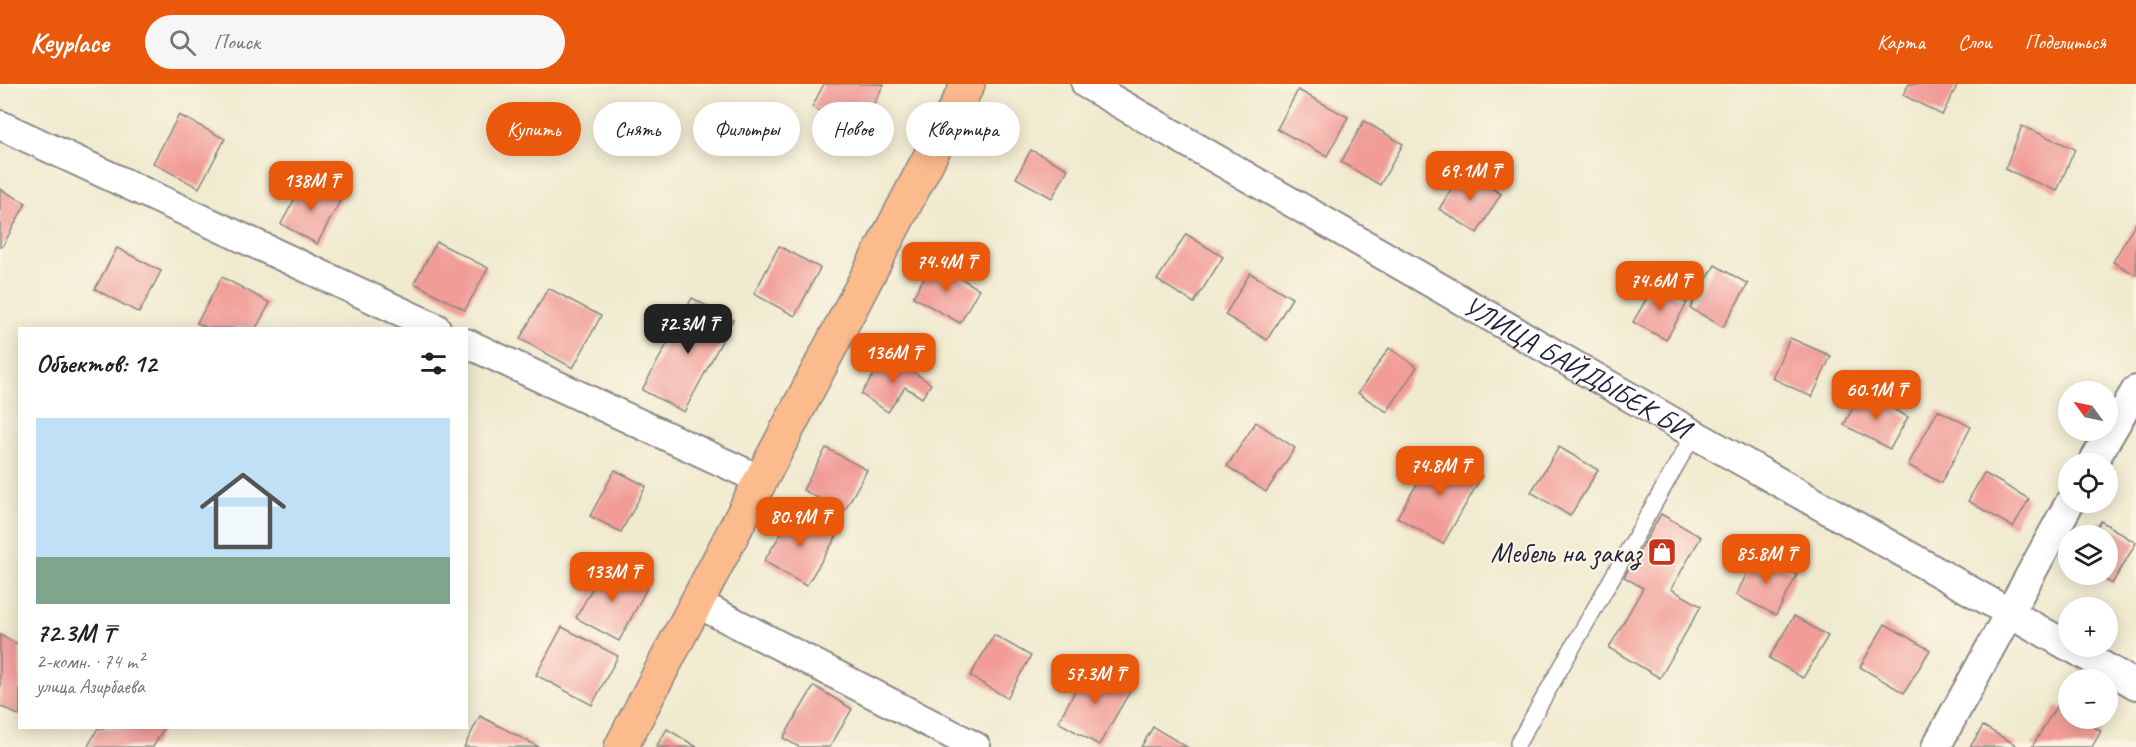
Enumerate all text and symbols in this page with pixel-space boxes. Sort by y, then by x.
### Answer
search box [145,15,565,69]
text: Keyplace [30,25,109,60]
icon: search [166,26,199,59]
text: Поиск [214,28,260,56]
text: Карта [1877,29,1925,55]
text: Слои [1958,29,1992,55]
text: Поделиться [2025,29,2106,55]
chip: Купить [486,102,581,156]
chip: Снять [593,102,681,156]
chip: Фильтры [693,102,800,156]
chip: Новое [812,102,894,156]
chip: Квартира [906,102,1020,156]
pin: 69.1M ₸ [1415,151,1525,202]
text: 69.1M ₸ [1440,158,1500,183]
pin: 138M ₸ [262,161,360,212]
text: 138M ₸ [283,168,339,193]
pin: 74.4M ₸ [891,242,1001,293]
text: 74.4M ₸ [916,249,976,274]
pin: 74.6M ₸ [1605,261,1715,312]
text: 74.6M ₸ [1630,268,1690,293]
street label: УЛИЦА БАЙДЫБЕК БИ [1457,288,1700,448]
pin: 72.3M ₸ [633,304,743,355]
text: 72.3M ₸ [658,311,718,336]
pin: 136M ₸ [844,333,942,384]
text: 136M ₸ [865,340,921,365]
text: Объектов: 12 [36,347,156,380]
icon: filters [417,347,450,380]
pin: 60.1M ₸ [1821,370,1931,421]
text: 60.1M ₸ [1846,377,1906,402]
north arrow [2058,381,2118,441]
map controls [2058,381,2118,729]
pin: 74.8M ₸ [1385,446,1495,497]
text: 74.8M ₸ [1410,453,1470,478]
button: locate [2058,453,2118,513]
icon: home [189,457,297,565]
pin: 80.9M ₸ [745,497,855,548]
text: 80.9M ₸ [770,504,830,529]
button: layers [2058,525,2118,585]
pin: 85.8M ₸ [1711,534,1821,585]
place label: Мебель на заказ [1491,535,1643,571]
shop icon: Мебель на заказ [1646,536,1678,568]
text: 85.8M ₸ [1736,541,1796,566]
pin: 133M ₸ [563,552,661,603]
text: 133M ₸ [584,559,640,584]
button: + [2058,597,2118,657]
text: 72.3M ₸ [36,616,114,649]
text: 2-комн. · 74 m² [36,649,144,674]
pin: 57.3M ₸ [1040,654,1150,705]
text: 57.3M ₸ [1065,661,1125,686]
button: − [2058,669,2118,729]
text: улица Азирбаева [36,674,145,699]

